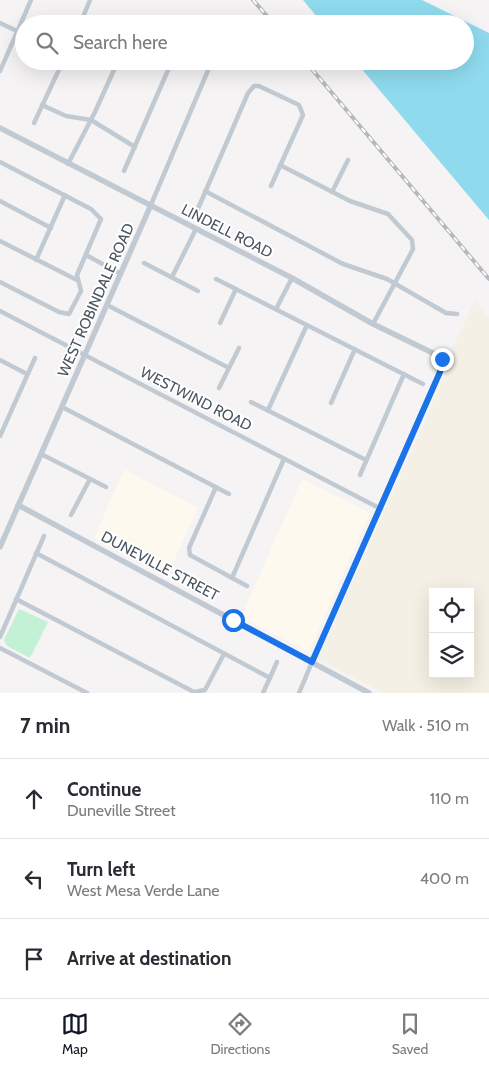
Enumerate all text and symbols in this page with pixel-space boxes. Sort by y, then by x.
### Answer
search box [15,15,474,70]
icon: search [33,29,61,57]
text: Search here [73,31,167,54]
street label: LINDELL ROAD [178,200,276,262]
street label: WEST ROBINDALE ROAD [54,220,138,380]
route end [431,348,454,371]
street label: WESTWIND ROAD [137,363,255,435]
street label: DUNEVILLE STREET [98,527,222,605]
map controls [429,588,474,678]
button: locate [429,588,474,633]
route start [222,609,245,632]
button: layers [429,633,474,678]
text: 7 min [20,713,70,738]
text: Walk · 510 m [382,716,469,735]
text: Continue [67,778,141,801]
icon: ahead [20,785,48,813]
text: 110 m [430,789,469,808]
text: Duneville Street [67,801,176,820]
text: Turn left [67,858,135,881]
icon: left [20,865,48,893]
text: 400 m [420,869,469,888]
text: West Mesa Verde Lane [67,881,220,900]
icon: arrive [20,945,48,973]
text: Arrive at destination [67,947,231,970]
tab: Map [61,1010,89,1058]
tab: Directions [210,1010,270,1058]
tab: Saved [392,1010,428,1058]

